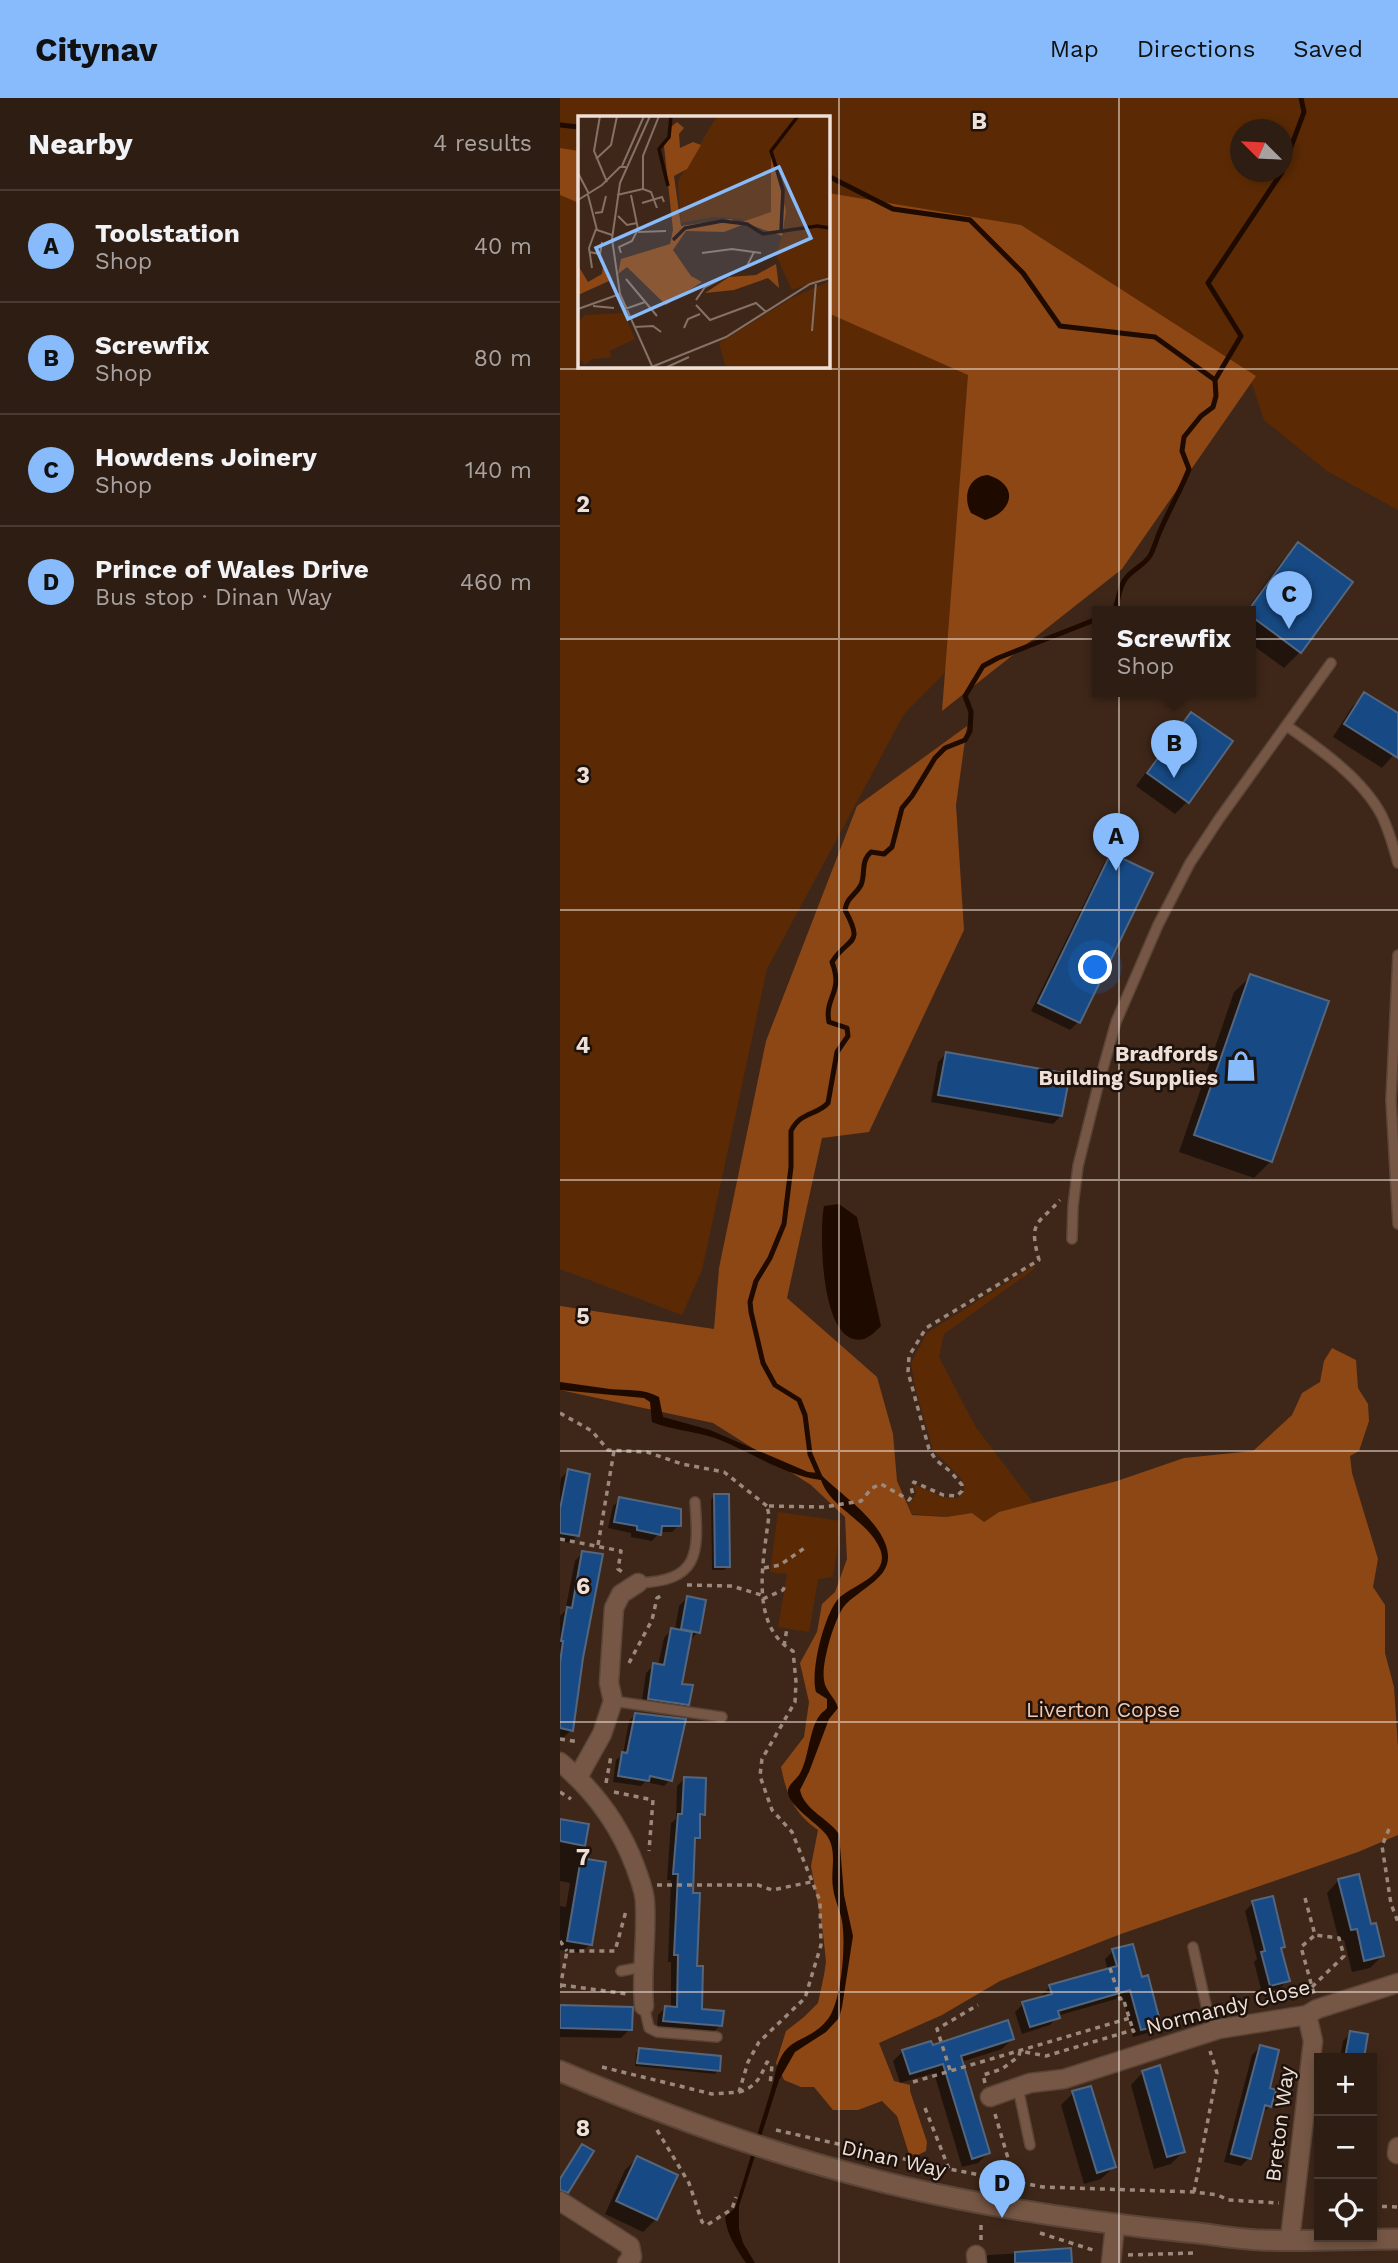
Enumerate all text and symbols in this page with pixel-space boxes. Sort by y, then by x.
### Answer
text: Citynav [35,30,157,69]
text: Map [1050,35,1099,63]
text: Directions [1137,35,1255,63]
text: Saved [1293,35,1363,63]
text: B [971,108,987,135]
inset map [578,116,830,368]
north arrow [1230,119,1293,182]
text: Nearby [28,126,133,161]
text: 4 results [433,130,532,157]
text: Toolstation [95,218,240,248]
text: A [43,233,59,260]
text: 40 m [474,233,532,260]
text: Shop [95,248,152,275]
text: Screwfix [95,330,209,360]
text: B [43,345,59,372]
text: 80 m [474,345,532,372]
text: Shop [95,360,152,387]
text: Howdens Joinery [95,442,317,472]
text: C [43,457,59,484]
text: 140 m [465,457,532,484]
text: Shop [95,472,152,499]
text: 2 [576,491,590,518]
text: Prince of Wales Drive [95,554,369,584]
text: D [43,569,59,596]
text: 460 m [460,569,532,596]
pin: C [1266,571,1312,629]
text: Bus stop · Dinan Way [95,584,332,611]
popup [1092,606,1256,697]
text: Screwfix [1117,623,1231,653]
text: Shop [1117,653,1174,680]
pin: B [1151,720,1197,778]
text: 3 [576,762,590,789]
pin: A [1093,813,1139,871]
your location [1078,950,1112,984]
text: 4 [576,1032,591,1059]
place label: Bradfords Building Supplies [1038,1041,1218,1090]
shop icon: Bradfords Building Supplies [1224,1049,1258,1083]
text: 5 [576,1303,590,1330]
text: 6 [576,1573,590,1600]
park label: Liverton Copse [1026,1697,1180,1722]
text: 7 [576,1844,590,1871]
street label: Normandy Close [1143,1974,1313,2039]
map controls [1314,2053,1377,2242]
button: + [1314,2053,1377,2116]
street label: Breton Way [1260,2065,1299,2183]
text: 8 [576,2115,590,2142]
button: − [1314,2116,1377,2179]
street label: Dinan Way [839,2134,949,2183]
pin: D [979,2160,1025,2218]
button: locate [1314,2179,1377,2242]

